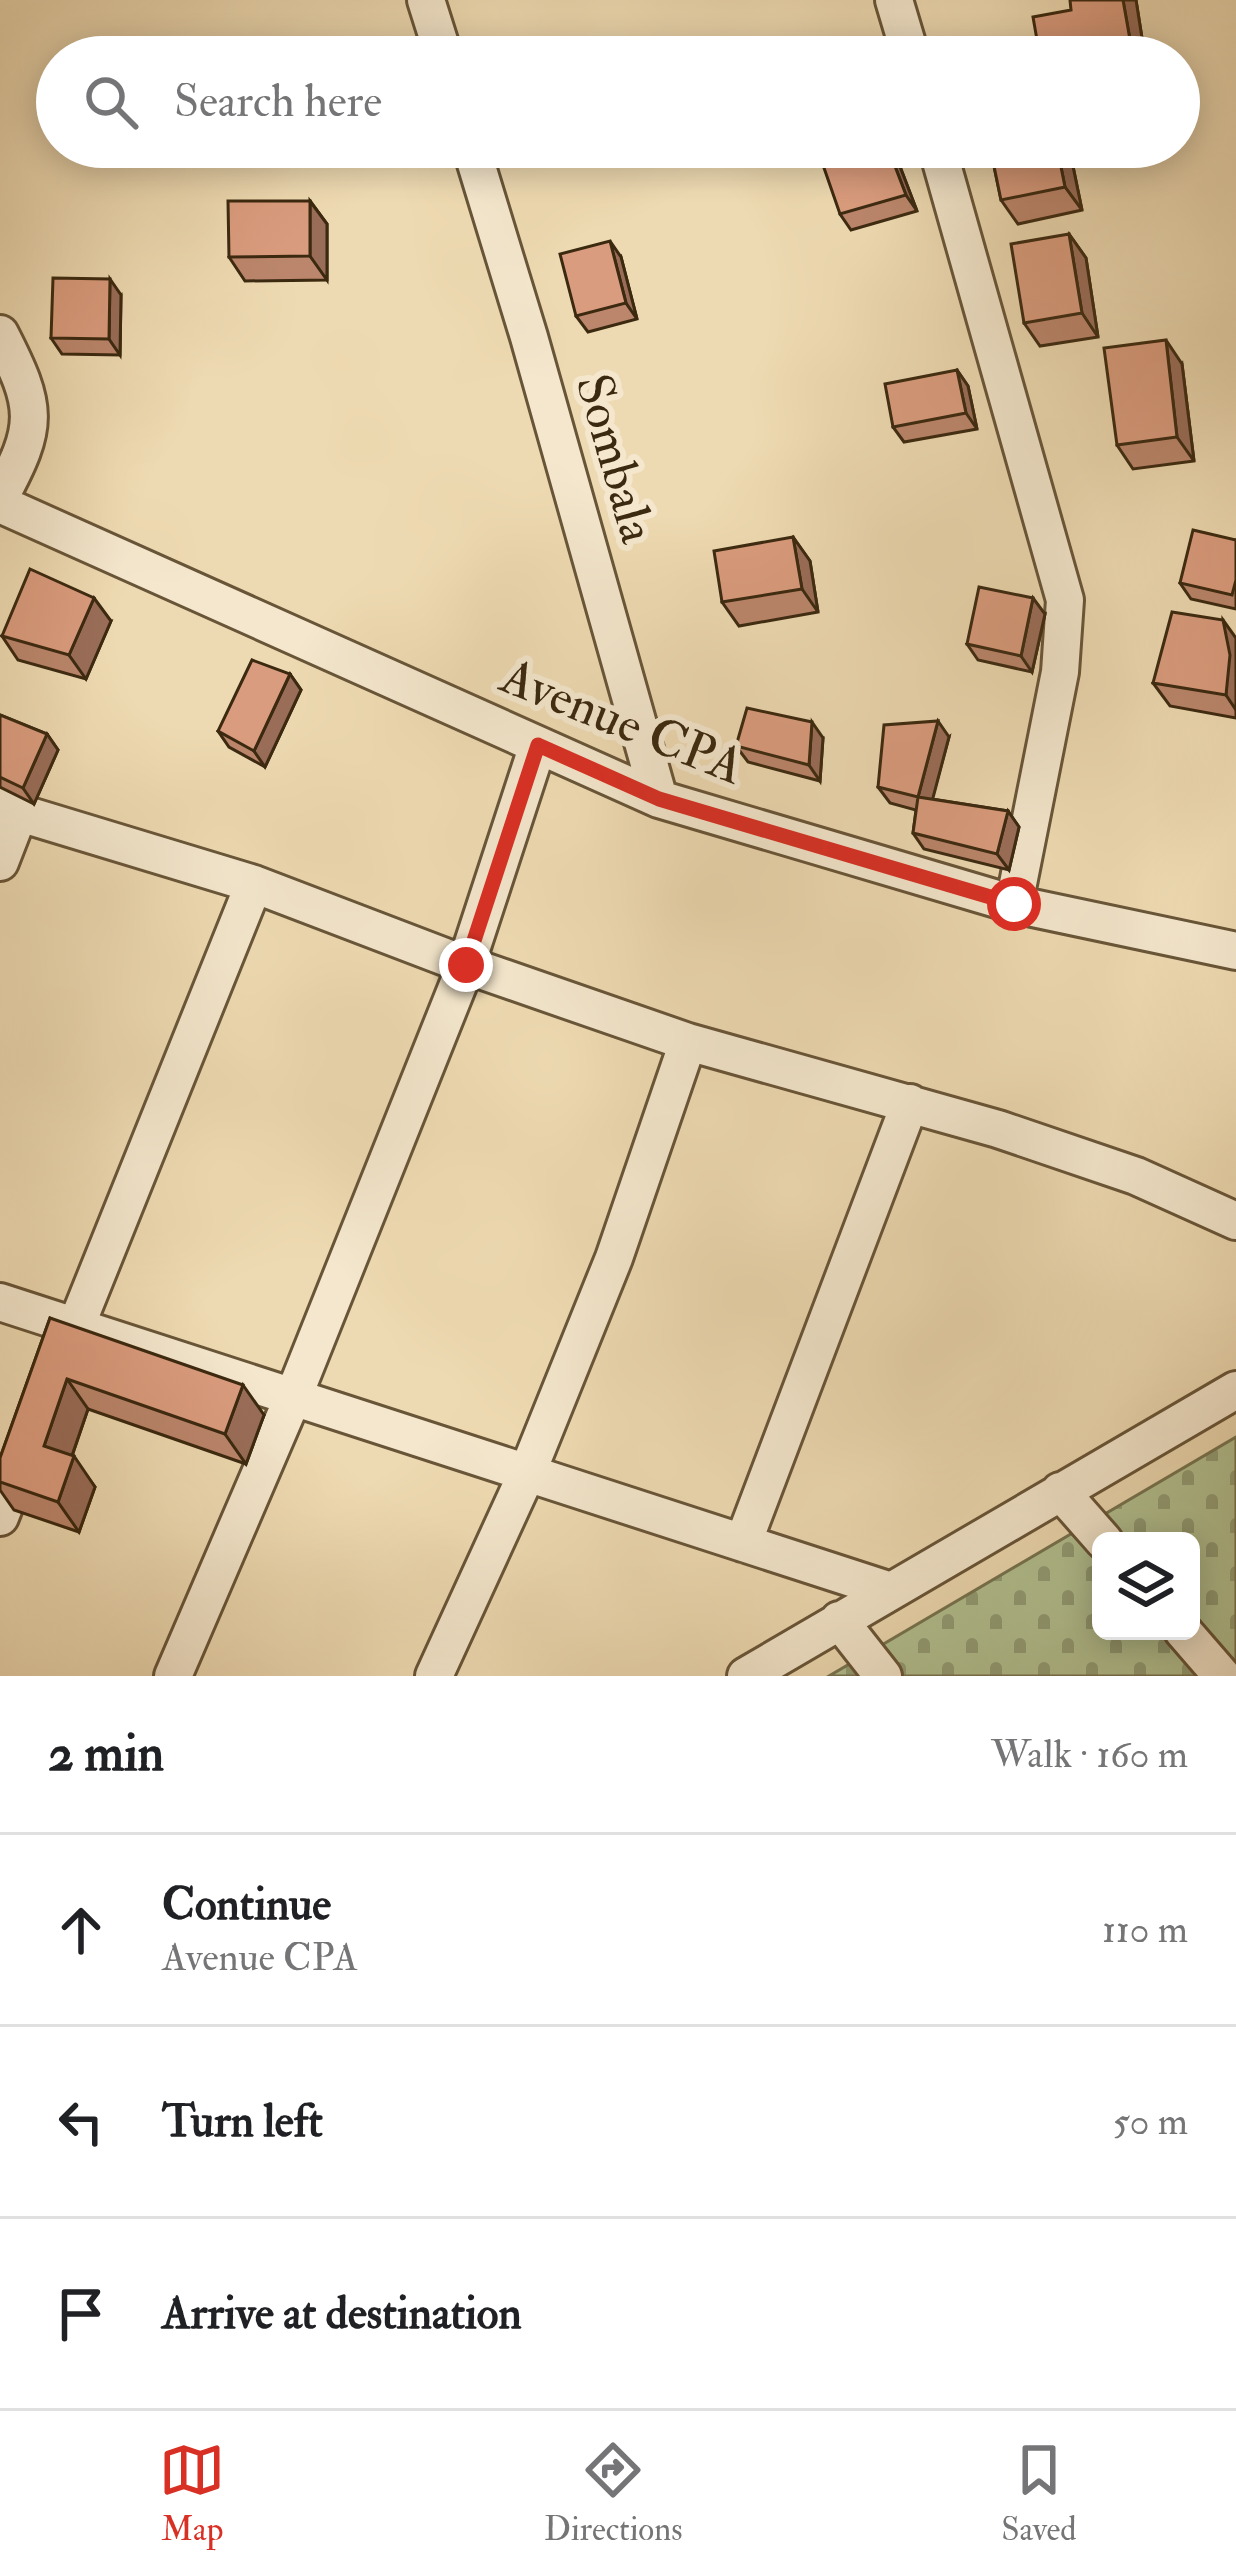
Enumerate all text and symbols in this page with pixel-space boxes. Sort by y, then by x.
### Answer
search box [36,36,1200,168]
icon: search [78,69,144,135]
text: Search here [174,74,382,130]
street label: Sombala [561,367,670,551]
street label: Avenue CPA [490,644,753,800]
route start [987,877,1041,931]
route end [439,938,493,992]
map controls [1092,1532,1200,1640]
button: layers [1092,1532,1200,1640]
text: 2 min [48,1722,164,1786]
text: Walk · 160 m [991,1730,1188,1779]
text: Continue [162,1877,331,1933]
icon: ahead [48,1897,114,1963]
text: 110 m [1102,1905,1188,1954]
text: Avenue CPA [162,1933,358,1982]
icon: left [48,2089,114,2155]
text: Turn left [162,2094,323,2150]
text: 50 m [1113,2097,1188,2146]
icon: arrive [48,2281,114,2347]
text: Arrive at destination [162,2286,522,2342]
tab: Map [159,2437,225,2550]
tab: Directions [544,2437,683,2550]
tab: Saved [1001,2437,1077,2550]

